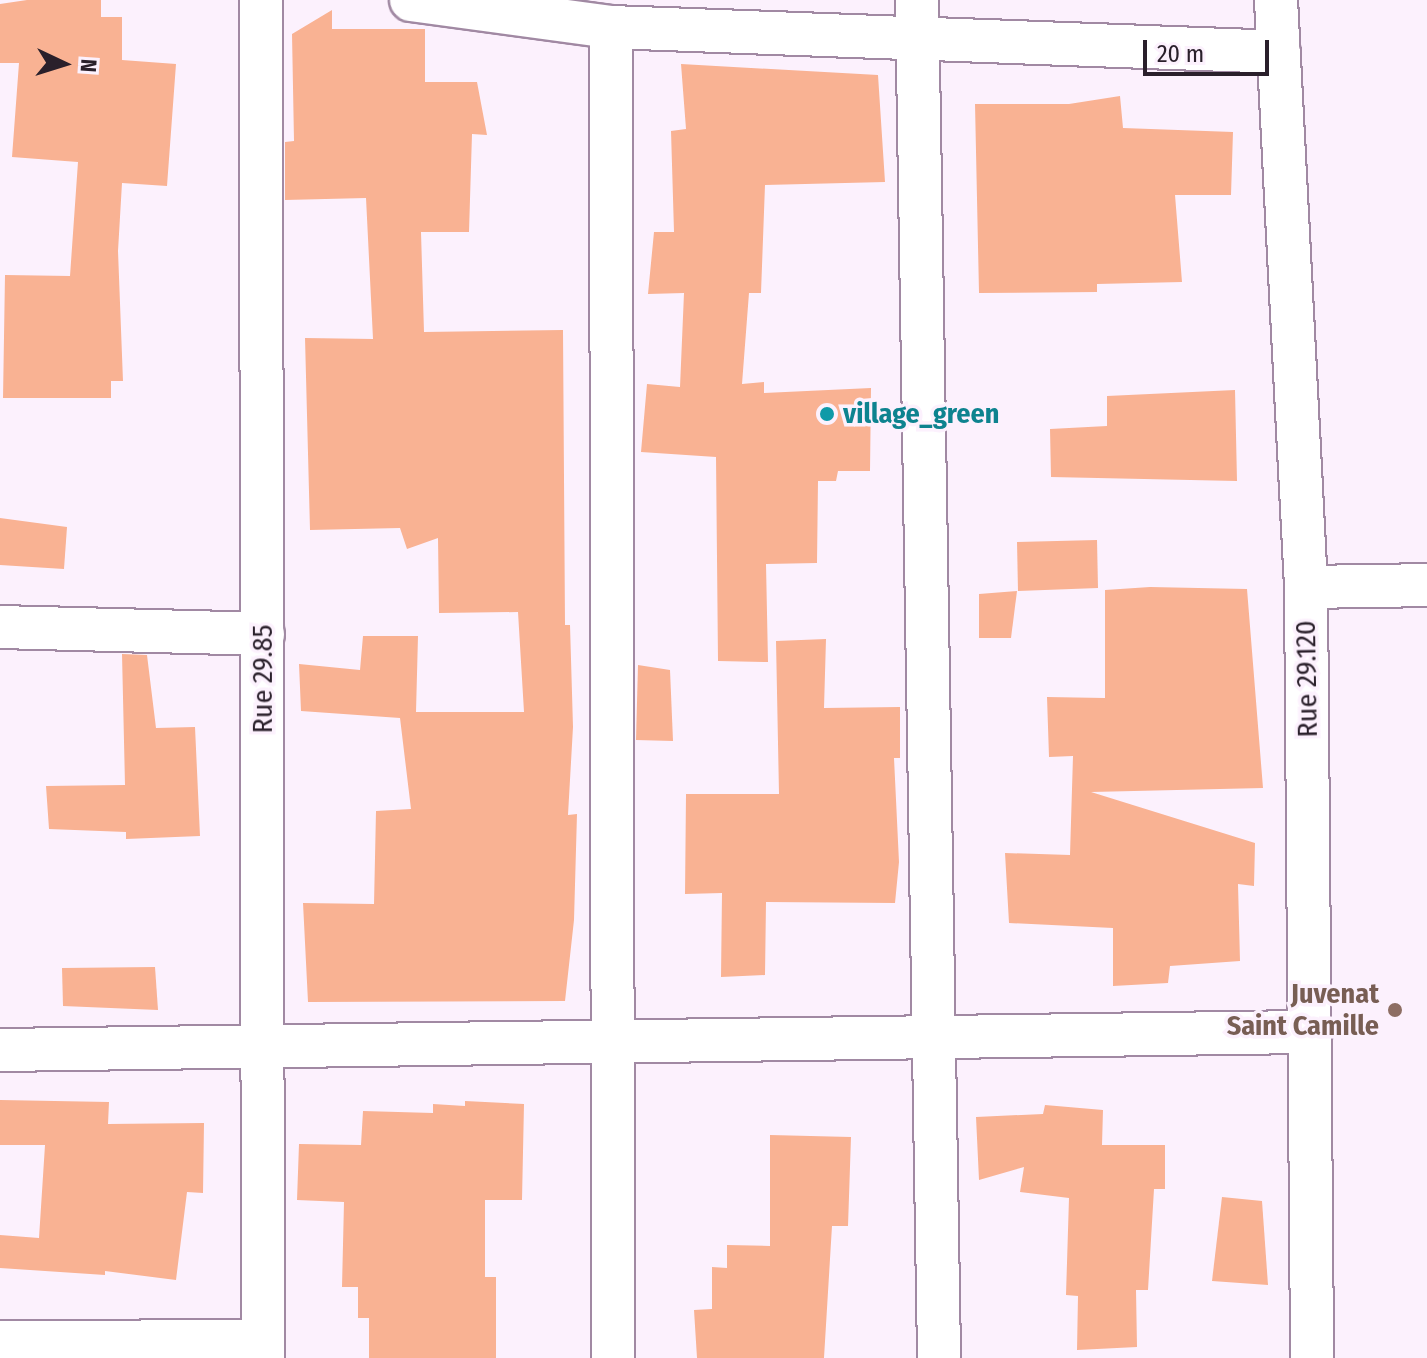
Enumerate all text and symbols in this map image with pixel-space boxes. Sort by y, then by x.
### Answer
north arrow [24,24,104,104]
scale bar [1147,24,1273,74]
text: 20 m [1157,40,1204,68]
text: N [75,58,102,73]
place label: village_green [843,397,999,431]
marker: village_green [818,405,836,423]
street label: Rue 29.120 [1289,620,1325,738]
street label: Rue 29.85 [246,625,280,733]
place label: Juvenat Saint Camille [1227,977,1379,1043]
marker: Juvenat Saint Camille [1386,1001,1404,1019]

